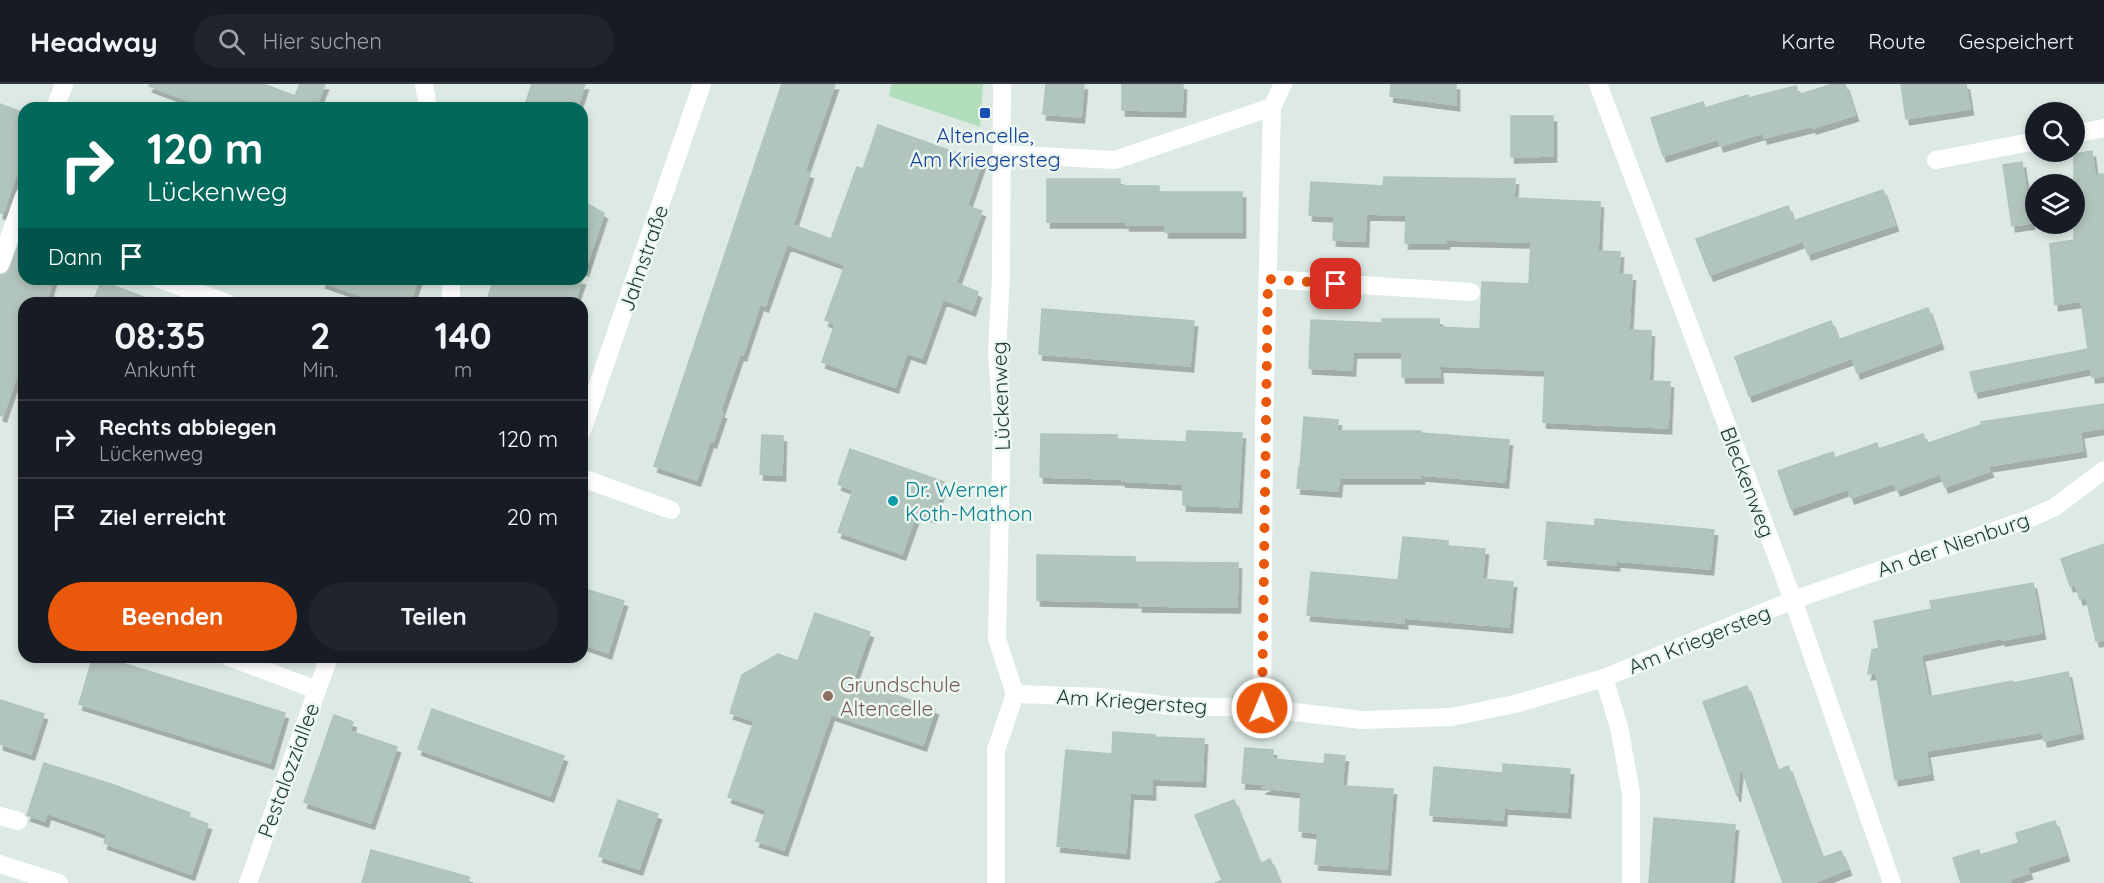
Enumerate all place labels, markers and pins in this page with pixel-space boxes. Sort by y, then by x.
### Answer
marker: Altencelle, Am Kriegersteg [978,106,992,120]
place label: Altencelle, Am Kriegersteg [909,122,1061,172]
pin [1310,258,1361,309]
place label: Dr. Werner Koth-Mathon [905,476,1033,526]
marker: Dr. Werner Koth-Mathon [886,494,900,508]
place label: Grundschule Altencelle [840,671,961,721]
marker: Grundschule Altencelle [821,689,835,703]

